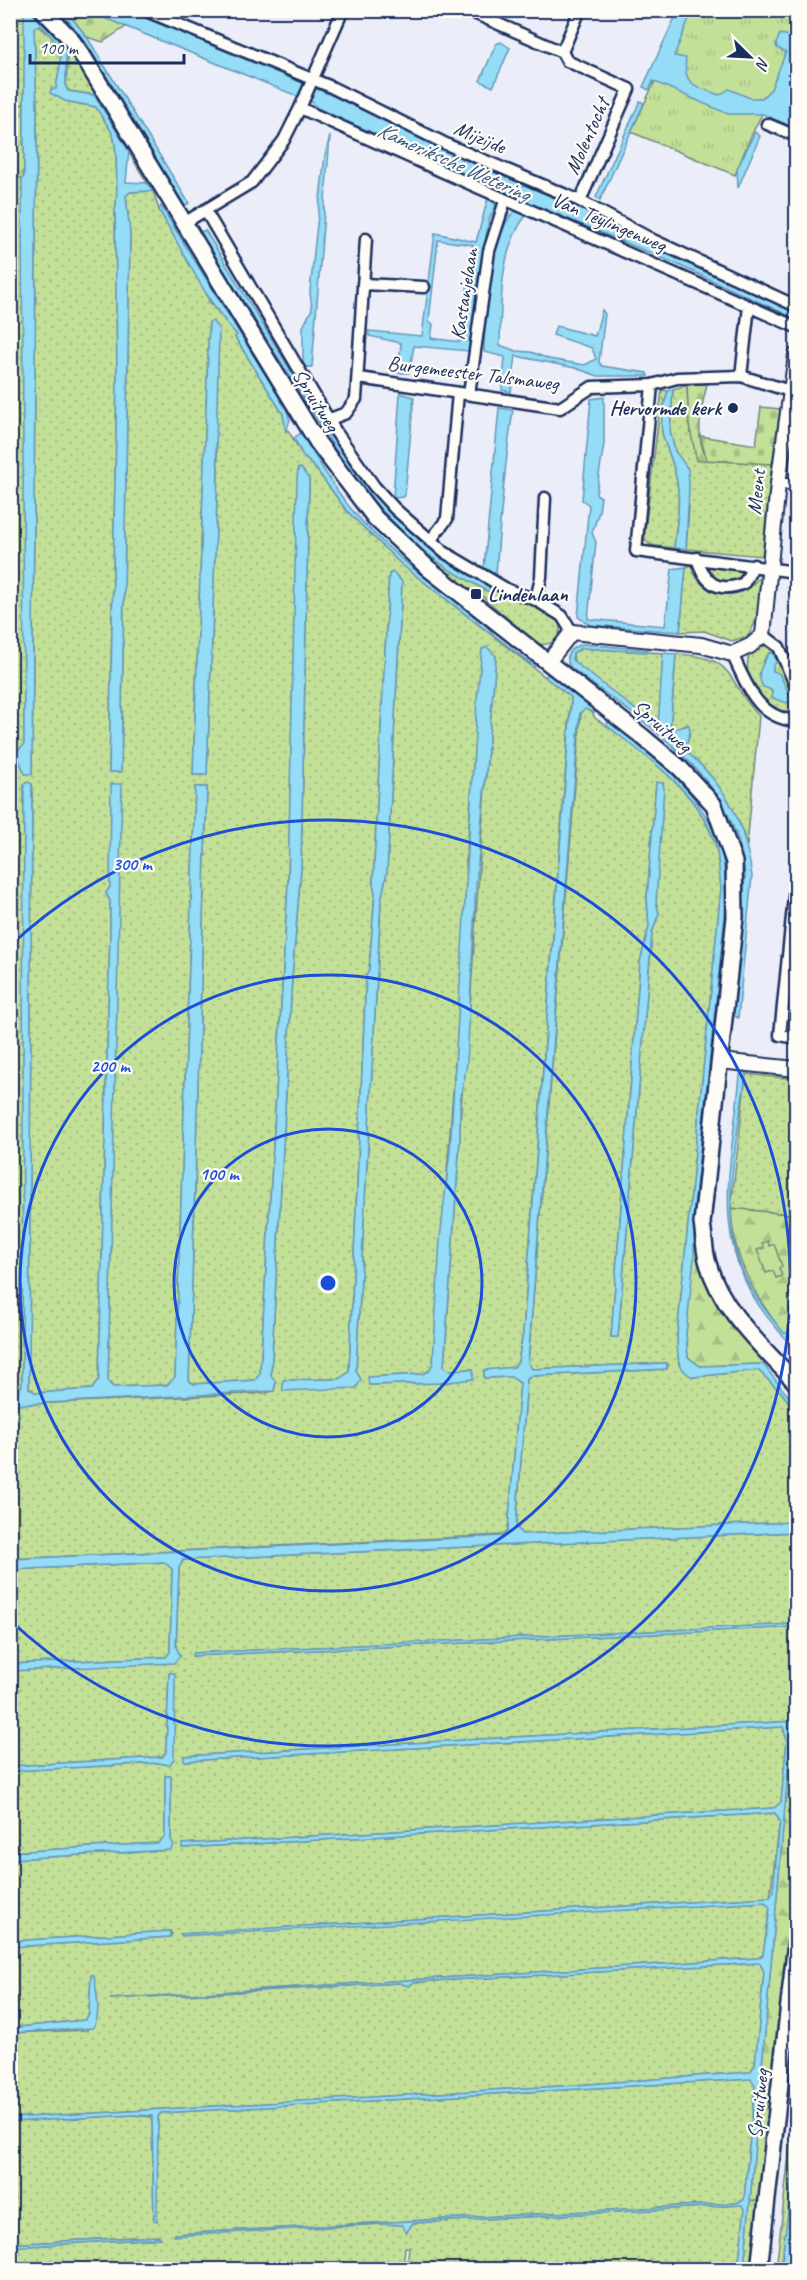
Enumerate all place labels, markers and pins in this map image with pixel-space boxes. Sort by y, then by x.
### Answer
place label: Hervormde kerk [609,395,723,421]
marker: Hervormde kerk [726,401,740,415]
place label: Lindenlaan [488,581,568,607]
marker: Lindenlaan [469,587,483,601]
centre of rings [318,1273,338,1293]

